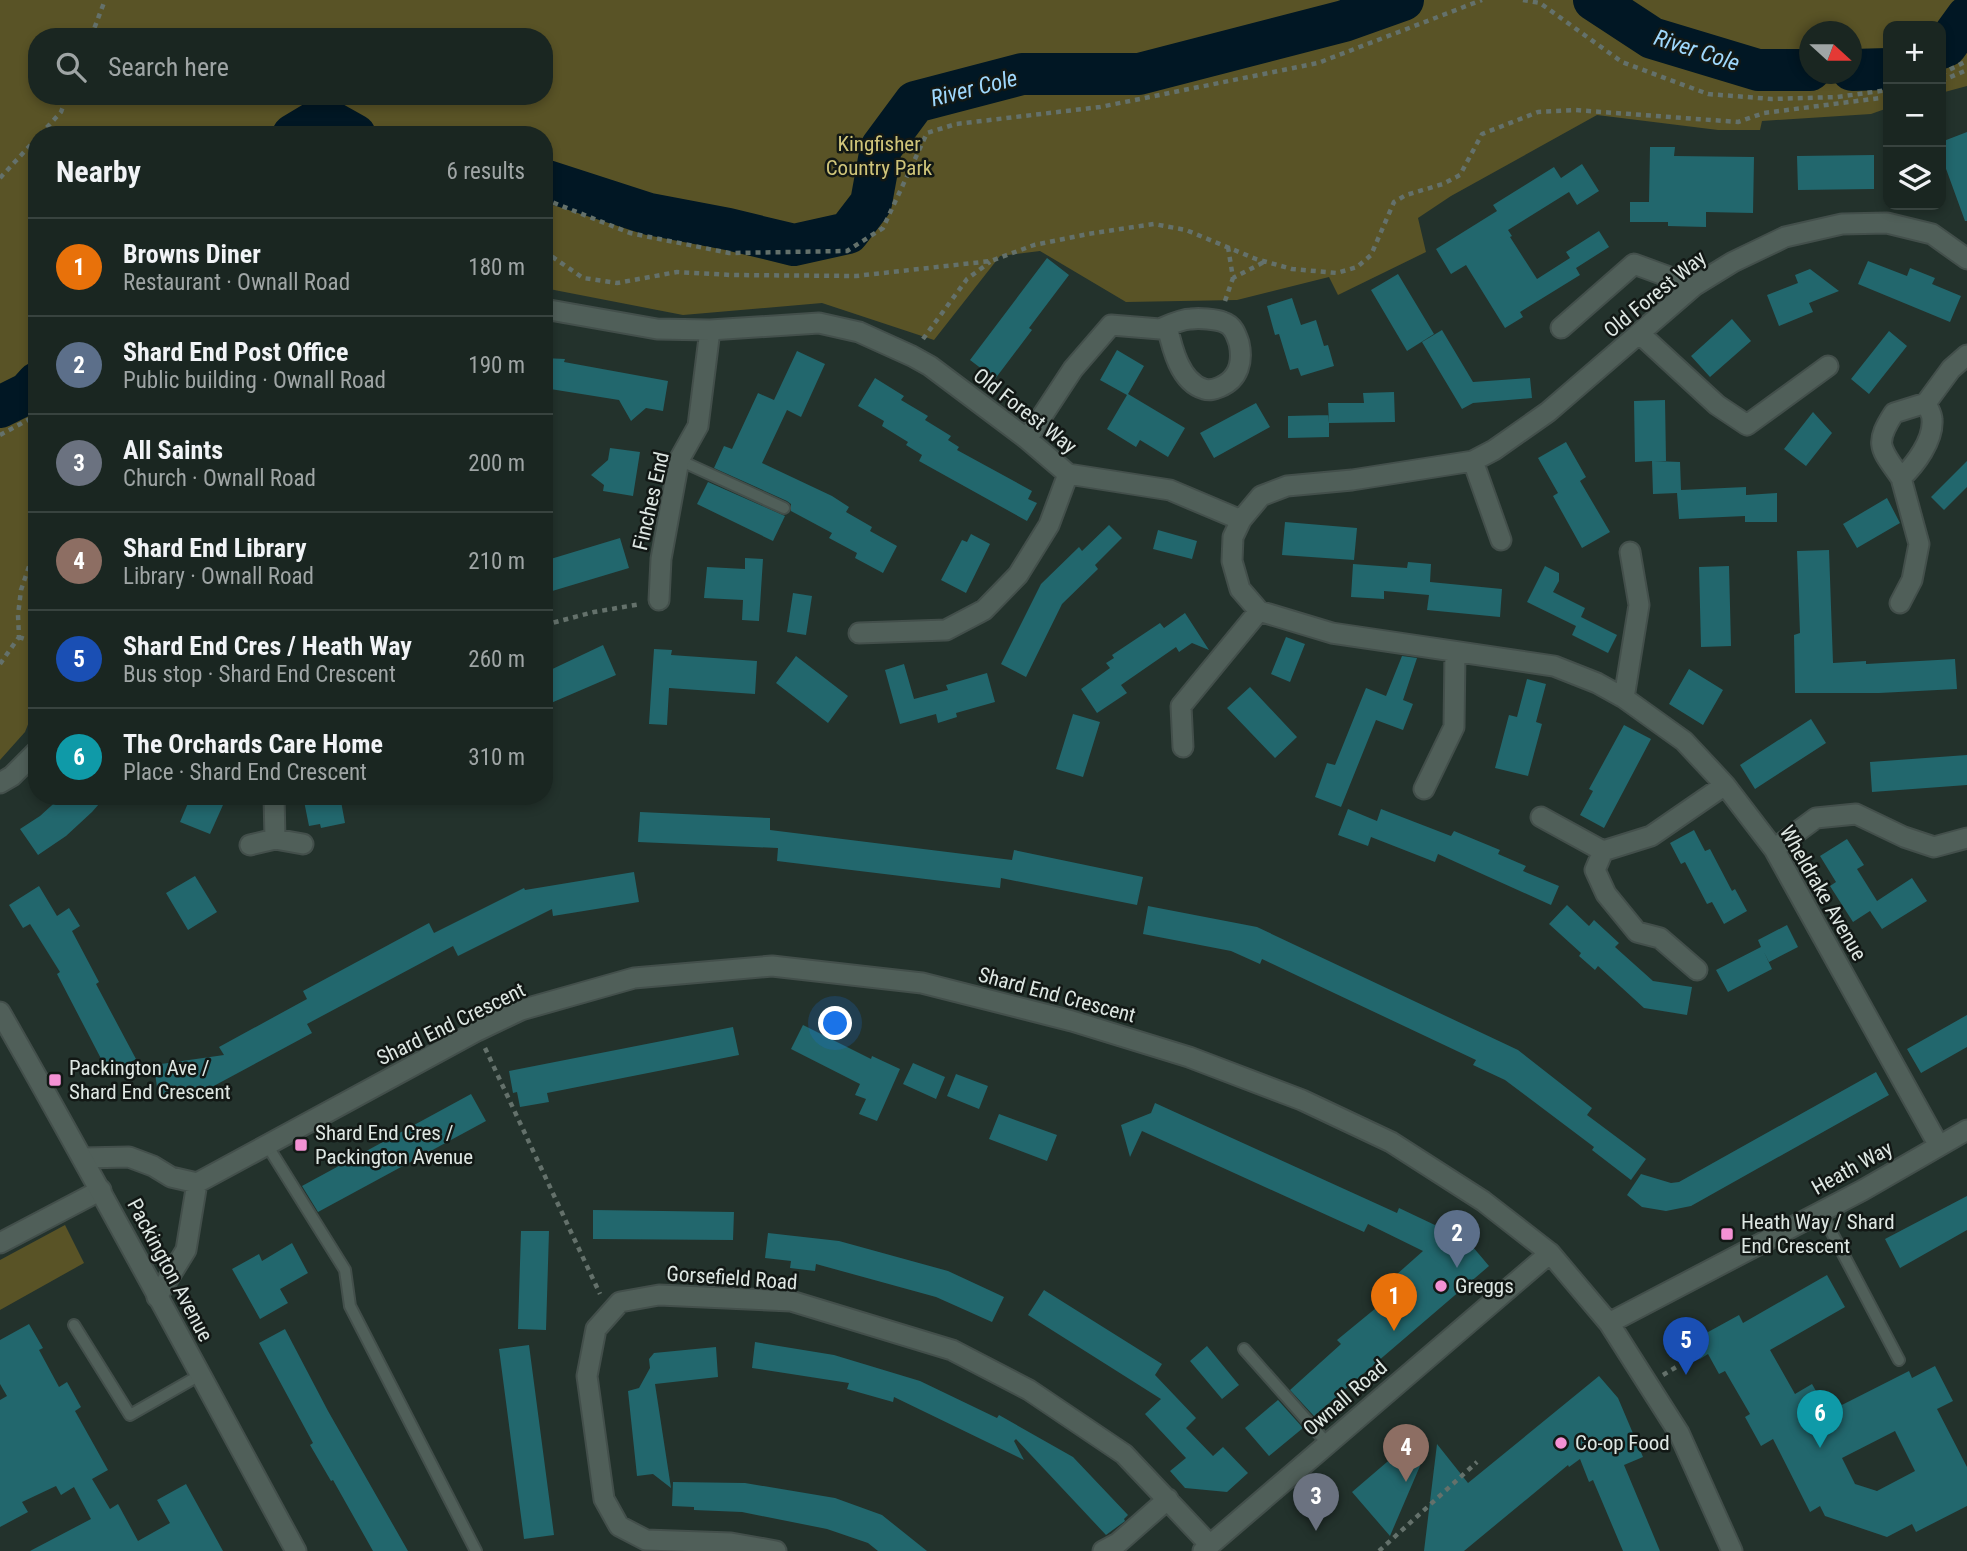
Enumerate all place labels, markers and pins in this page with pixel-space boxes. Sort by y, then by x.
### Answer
place label: Packington Ave / Shard End Crescent [69,1056,231,1104]
marker: Packington Ave / Shard End Crescent [47,1072,63,1088]
place label: Shard End Cres / Packington Avenue [315,1121,473,1169]
marker: Shard End Cres / Packington Avenue [293,1137,309,1153]
pin: 2 [1434,1210,1480,1268]
place label: Heath Way / Shard End Crescent [1741,1210,1895,1258]
marker: Heath Way / Shard End Crescent [1719,1226,1735,1242]
pin: 1 [1371,1273,1417,1331]
place label: Greggs [1455,1274,1514,1298]
marker: Greggs [1433,1278,1449,1294]
pin: 5 [1663,1317,1709,1375]
pin: 6 [1797,1390,1843,1448]
pin: 4 [1383,1424,1429,1482]
place label: Co-op Food [1575,1431,1670,1455]
marker: Co-op Food [1553,1435,1569,1451]
pin: 3 [1293,1473,1339,1531]

